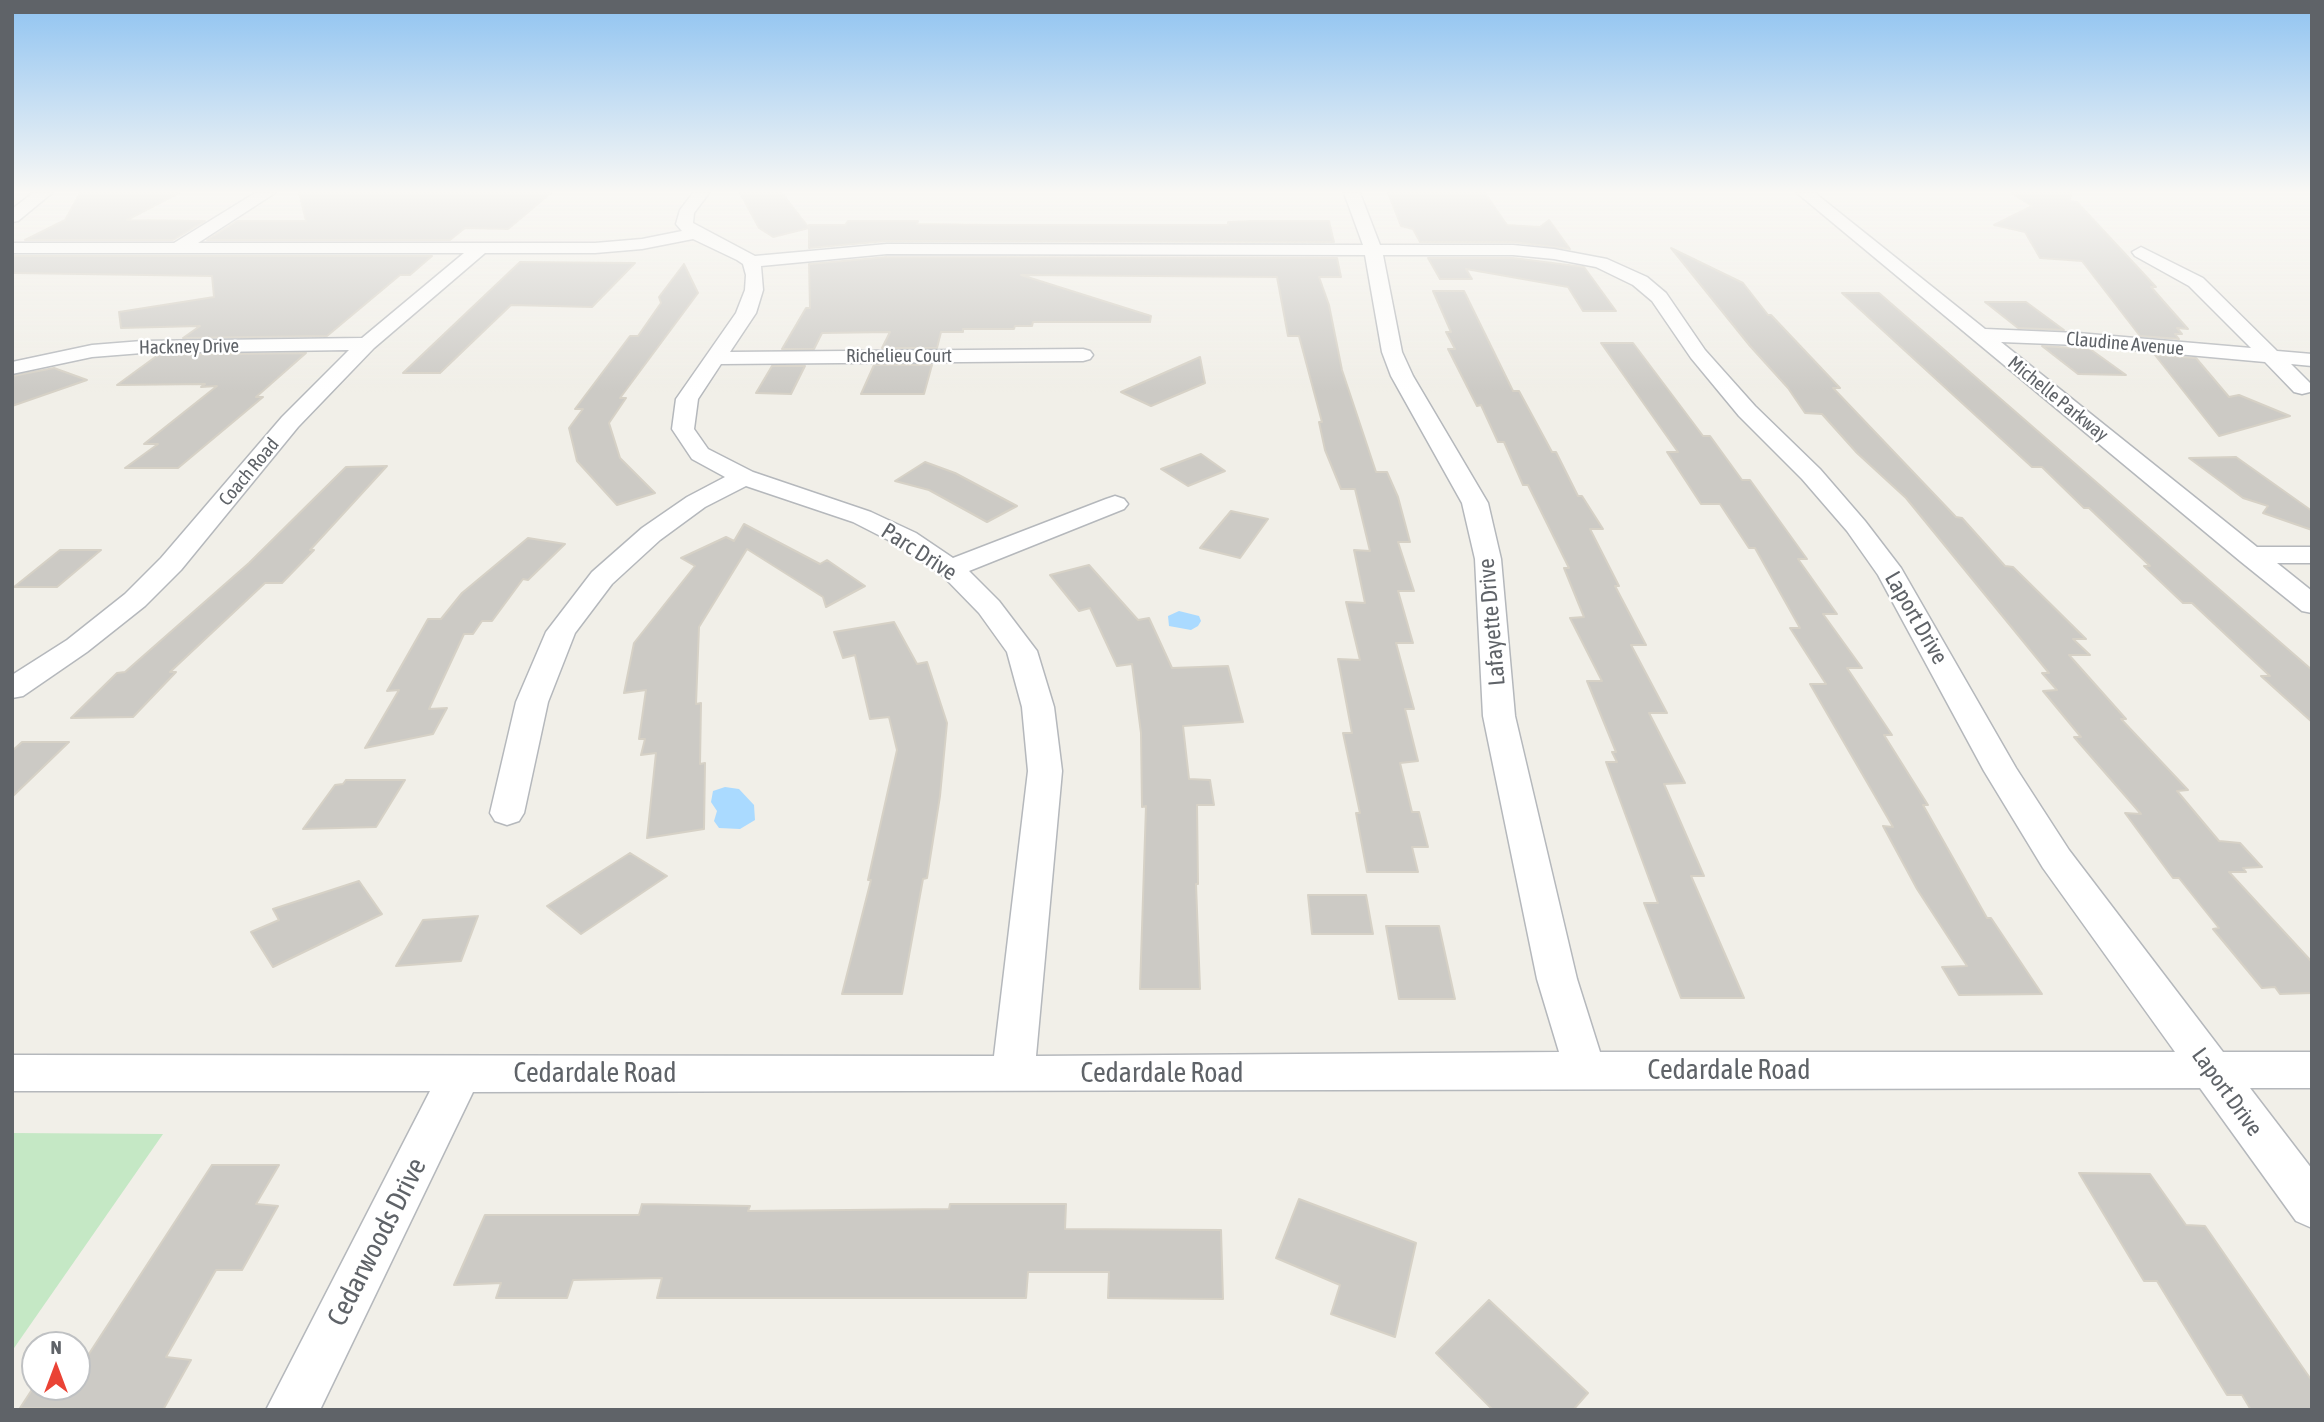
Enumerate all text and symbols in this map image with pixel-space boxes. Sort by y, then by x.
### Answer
street label: Claudine Avenue [2065,328,2185,360]
street label: Hackney Drive [139,335,239,359]
street label: Richelieu Court [846,345,952,367]
street label: Michelle Parkway [2003,352,2113,446]
street label: Coach Road [214,433,284,511]
street label: Parc Drive [876,517,962,587]
street label: Lafayette Drive [1473,557,1511,687]
street label: Laport Drive [1878,567,1954,669]
street label: Laport Drive [2186,1043,2268,1141]
street label: Cedardale Road [1647,1053,1811,1087]
street label: Cedardale Road [513,1056,677,1090]
street label: Cedardale Road [1080,1056,1244,1090]
street label: Cedarwoods Drive [320,1152,434,1332]
north arrow [21,1331,91,1401]
text: N [50,1336,62,1358]

